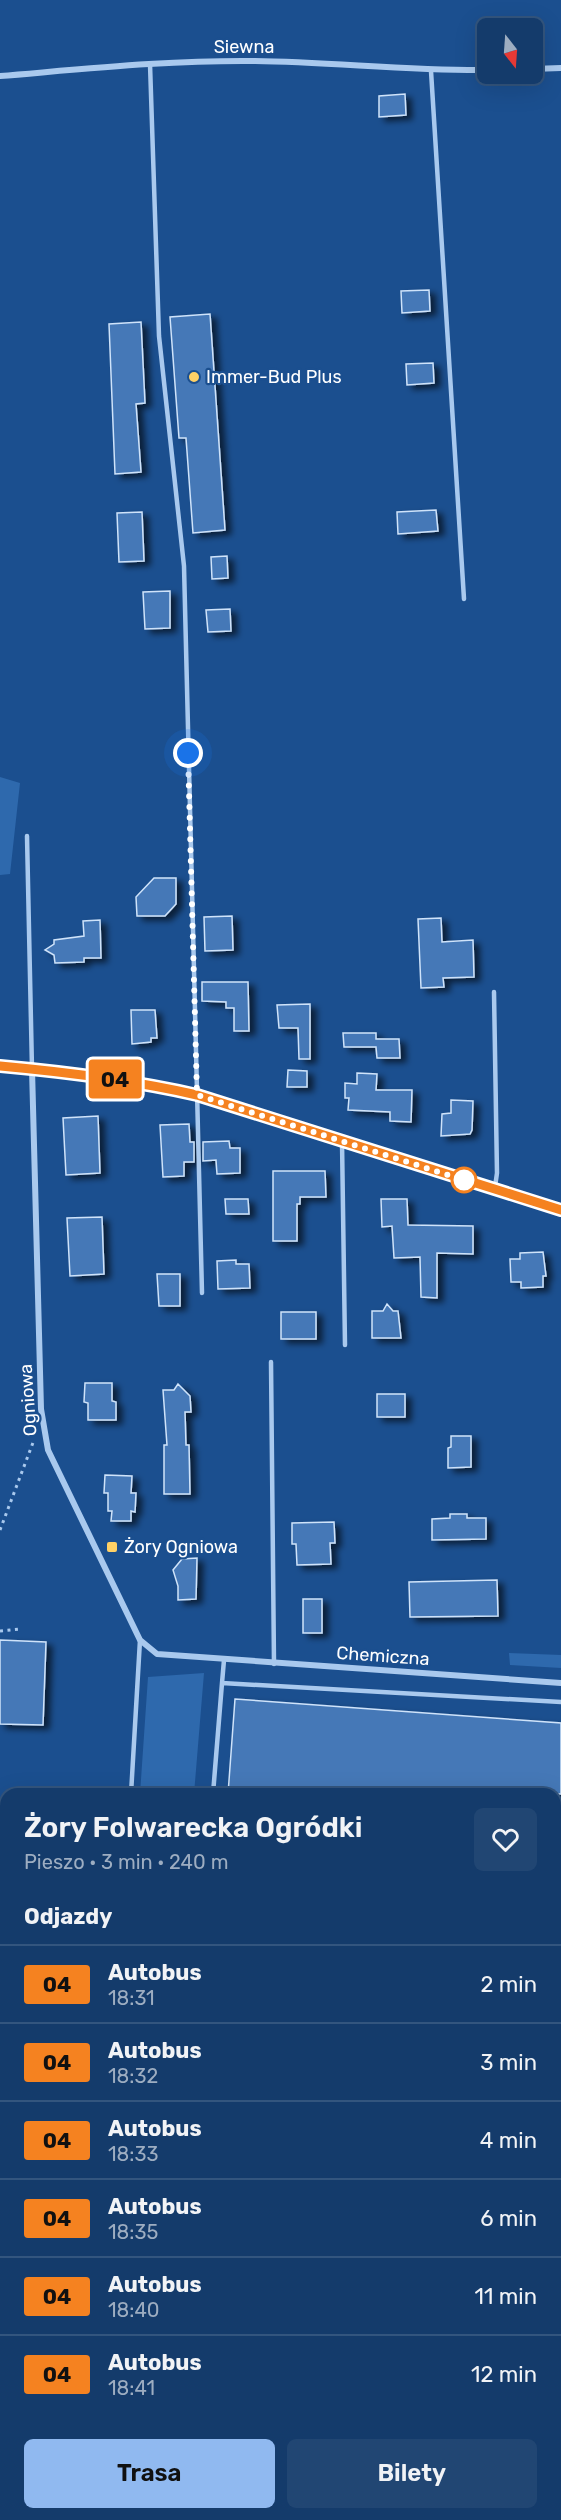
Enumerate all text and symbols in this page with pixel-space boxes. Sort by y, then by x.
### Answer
north arrow [477,18,543,84]
map controls [477,18,543,84]
street label: Siewna [214,36,274,58]
place label: Immer-Bud Plus [206,366,342,388]
marker: Immer-Bud Plus [187,370,201,384]
your location [173,738,203,768]
line badge: 04 [88,1060,142,1098]
text: 04 [101,1067,129,1092]
unlabelled marker [451,1167,477,1193]
street label: Ogniowa [15,1363,41,1437]
place label: Żory Ogniowa [124,1536,238,1558]
marker: Żory Ogniowa [105,1540,119,1554]
street label: Chemiczna [336,1642,430,1670]
button: heart [474,1808,537,1871]
text: Żory Folwarecka Ogródki [24,1811,362,1844]
text: Pieszo · 3 min · 240 m [24,1850,228,1874]
text: Odjazdy [24,1903,112,1930]
text: Autobus [108,1959,202,1986]
text: 2 min [480,1971,537,1998]
text: 04 [43,1972,71,1997]
text: 18:31 [108,1986,155,2010]
text: Autobus [108,2037,202,2064]
text: 3 min [480,2049,537,2076]
text: 04 [43,2050,71,2075]
text: 18:32 [108,2064,158,2088]
text: Autobus [108,2115,202,2142]
text: 4 min [480,2127,537,2154]
text: 04 [43,2128,71,2153]
text: 18:33 [108,2142,158,2166]
text: Autobus [108,2193,202,2220]
text: 6 min [480,2205,537,2232]
text: 04 [43,2206,71,2231]
text: 18:35 [108,2220,158,2244]
text: Autobus [108,2271,202,2298]
text: 11 min [475,2283,537,2310]
text: 04 [43,2284,71,2309]
text: 18:40 [108,2298,160,2322]
text: Autobus [108,2349,202,2376]
text: 12 min [471,2361,537,2388]
text: 04 [43,2362,71,2387]
text: 18:41 [108,2376,155,2400]
button: Trasa [24,2439,275,2508]
button: Bilety [287,2439,537,2508]

